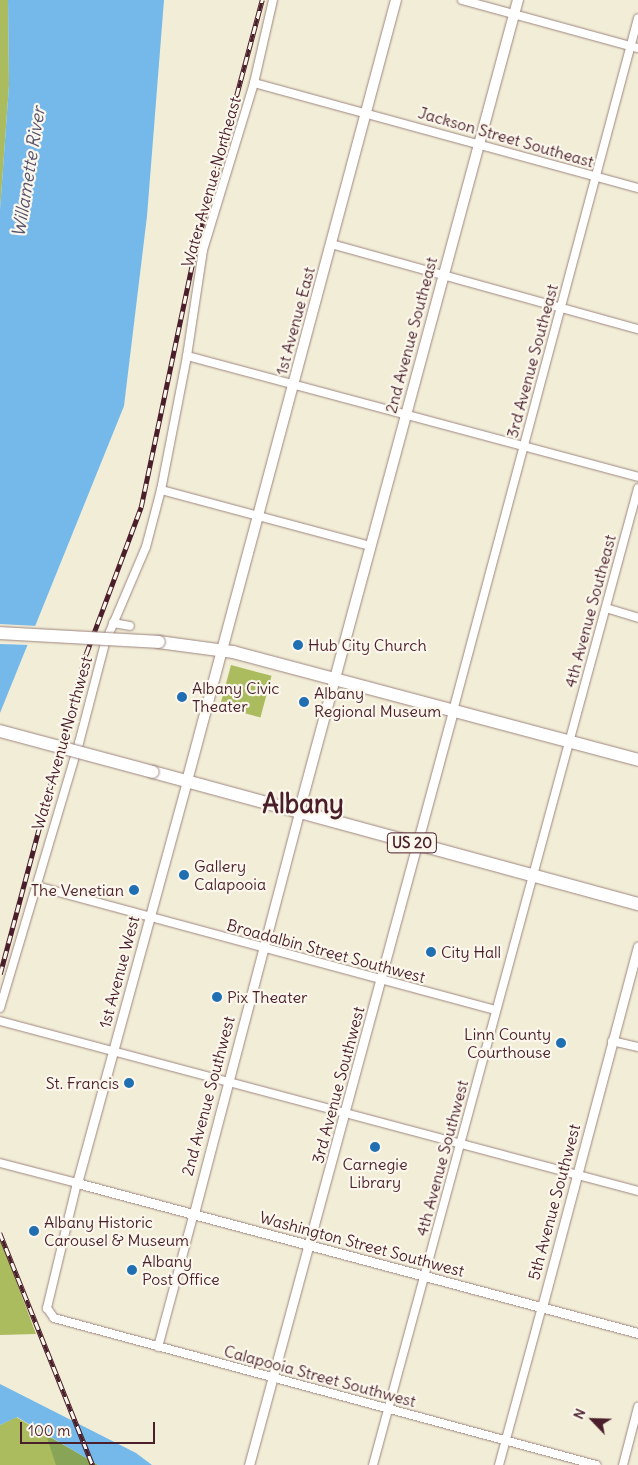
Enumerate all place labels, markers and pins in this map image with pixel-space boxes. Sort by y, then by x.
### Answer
place label: Hub City Church [308,635,427,655]
marker: Hub City Church [292,639,304,651]
place label: Albany Civic Theater [192,678,280,716]
place label: Albany Regional Museum [314,683,441,721]
marker: Albany Civic Theater [176,691,188,703]
marker: Albany Regional Museum [298,696,310,708]
place label: Gallery Calapooia [194,856,266,894]
marker: Gallery Calapooia [178,869,190,881]
place label: The Venetian [31,880,124,900]
marker: The Venetian [128,884,140,896]
place label: City Hall [441,942,501,962]
marker: City Hall [425,946,437,958]
place label: Pix Theater [227,987,308,1007]
marker: Pix Theater [211,991,223,1003]
place label: Linn County Courthouse [464,1024,551,1062]
marker: Linn County Courthouse [555,1037,567,1049]
place label: St. Francis [46,1073,119,1093]
marker: St. Francis [123,1077,135,1089]
marker: Carnegie Library [369,1141,381,1153]
place label: Carnegie Library [342,1154,408,1192]
place label: Albany Historic Carousel & Museum [44,1212,189,1250]
marker: Albany Historic Carousel & Museum [28,1225,40,1237]
place label: Albany Post Office [142,1251,220,1289]
marker: Albany Post Office [126,1264,138,1276]

